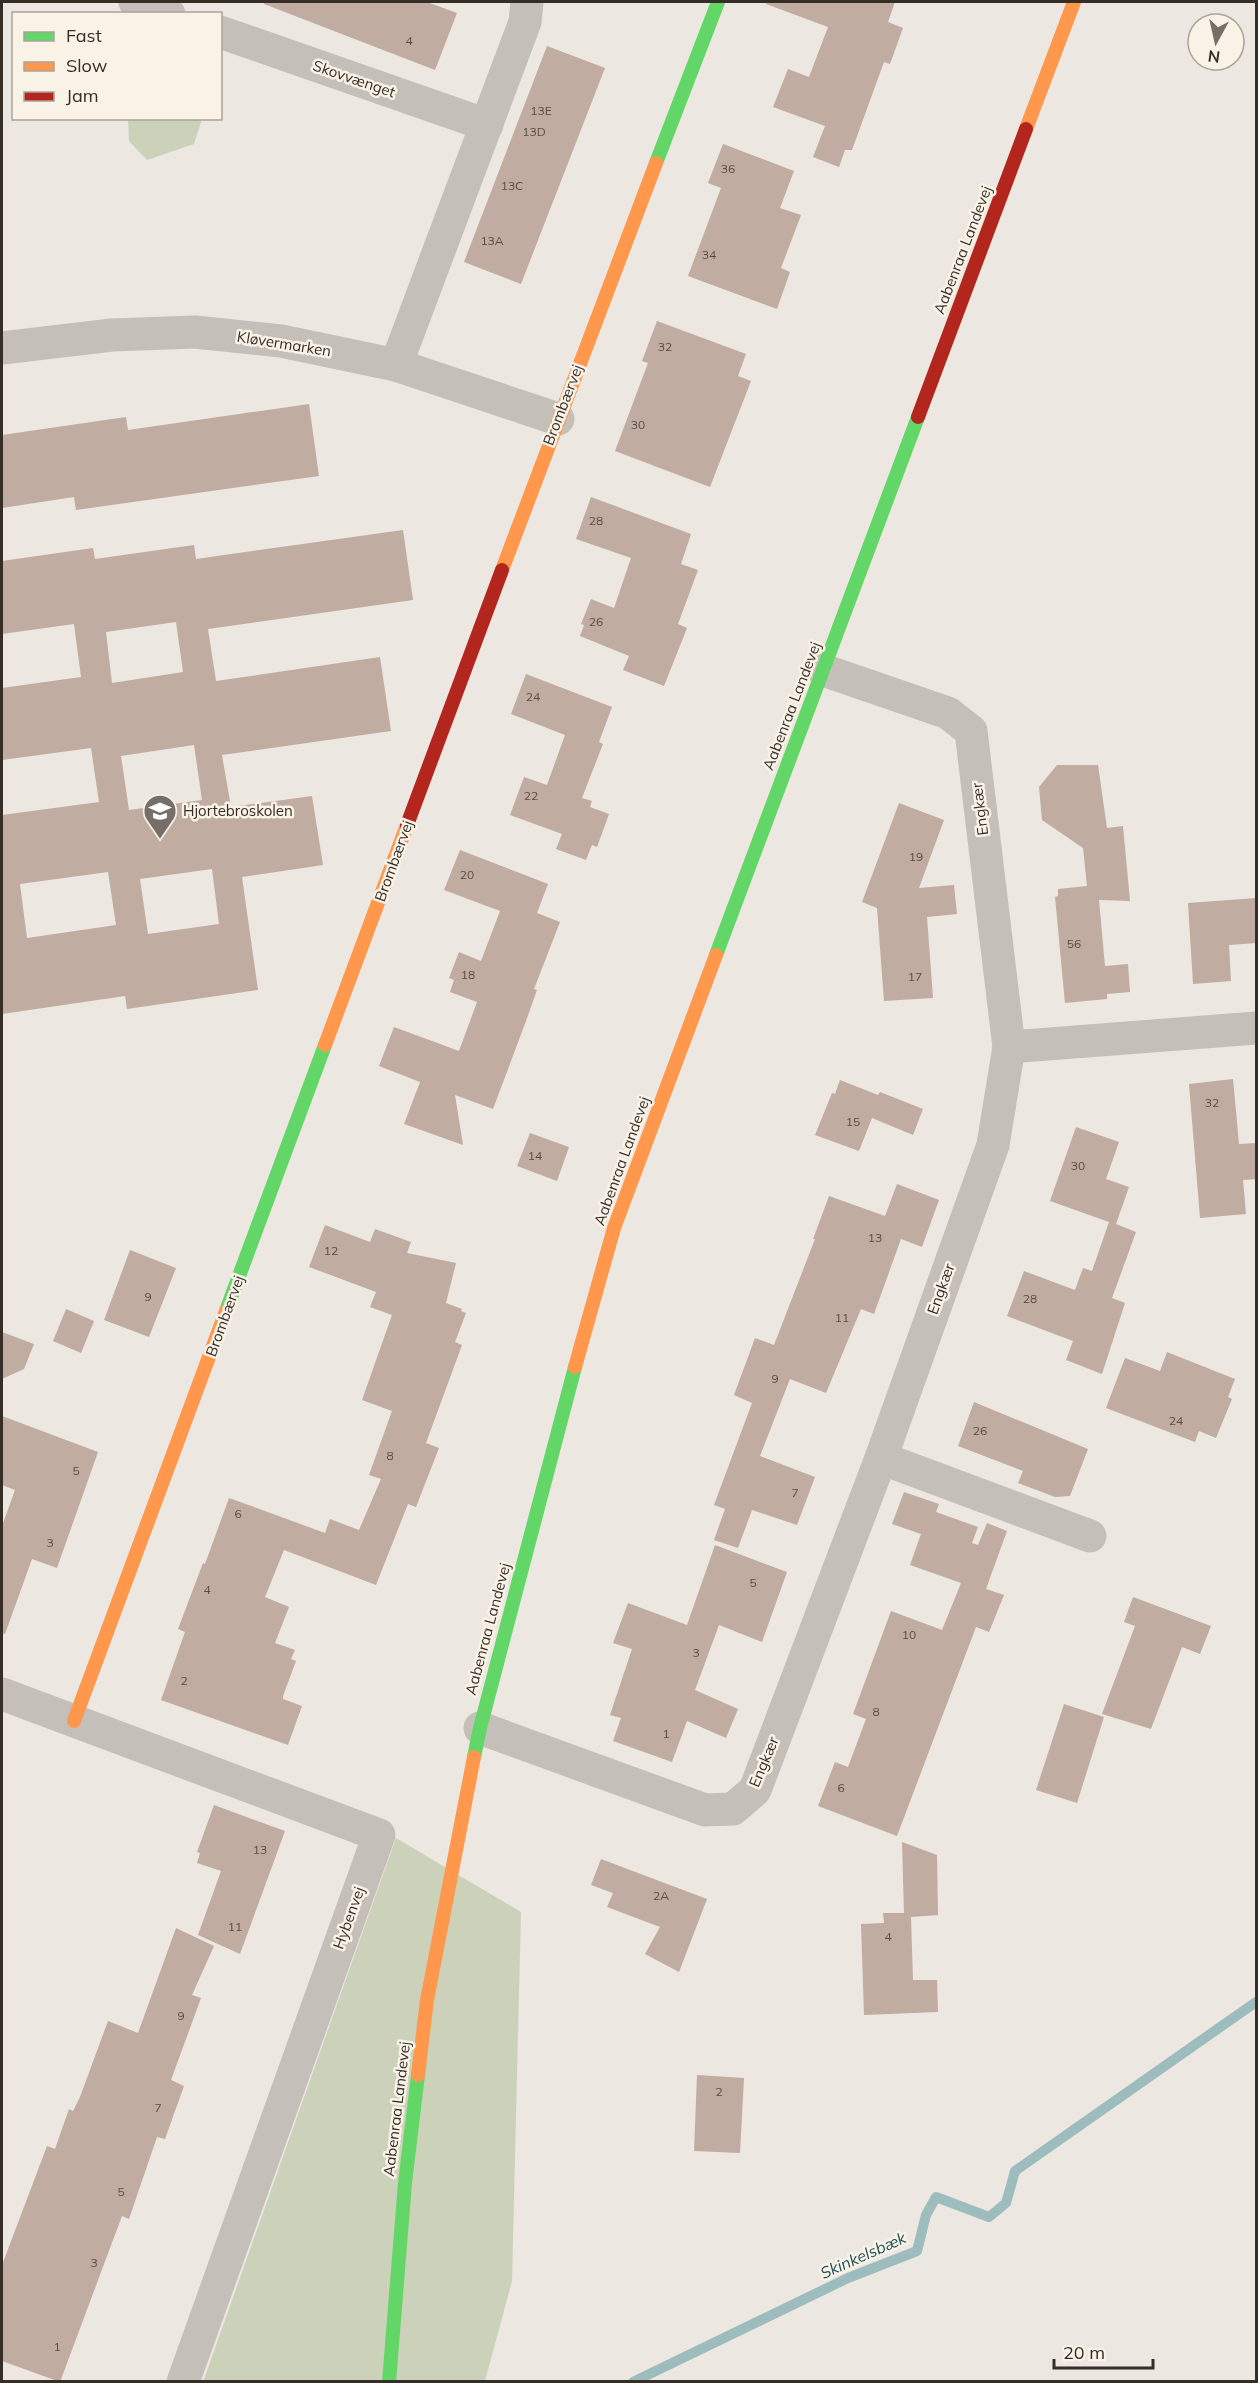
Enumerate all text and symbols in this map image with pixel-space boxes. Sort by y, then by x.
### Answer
legend [12,12,222,120]
north arrow [1186,12,1246,72]
text: Fast [66,24,102,47]
house number: 4 [405,33,413,48]
text: N [1207,46,1221,68]
text: Slow [66,54,108,77]
street label: Skovvænget [311,56,398,101]
text: Jam [66,84,99,107]
house number: 13E [530,103,552,118]
house number: 13D [522,124,546,139]
house number: 36 [721,161,735,176]
house number: 13C [501,178,523,193]
street label: Aabenraa Landevej [929,183,996,317]
house number: 13A [480,233,504,248]
house number: 34 [702,247,716,262]
street label: Kløvermarken [236,327,333,360]
house number: 32 [658,339,672,354]
street label: Brombærvej [538,362,587,448]
house number: 30 [631,417,645,432]
house number: 28 [589,513,603,528]
house number: 26 [589,614,603,629]
street label: Aabenraa Landevej [758,639,825,773]
house number: 24 [526,689,540,704]
street label: Engkær [967,781,992,837]
house number: 22 [524,788,538,803]
school or university icon: Hjortebroskolen [142,793,178,840]
place label: Hjortebroskolen [183,801,293,820]
street label: Brombærvej [370,818,417,904]
house number: 19 [909,849,923,864]
house number: 20 [460,867,474,882]
house number: 56 [1067,936,1081,951]
house number: 18 [461,967,475,982]
house number: 17 [908,969,922,984]
street label: Aabenraa Landevej [589,1094,654,1228]
house number: 32 [1205,1095,1219,1110]
house number: 15 [846,1114,860,1129]
house number: 14 [528,1148,542,1163]
house number: 30 [1071,1158,1085,1173]
house number: 13 [868,1230,882,1245]
house number: 12 [324,1243,338,1258]
street label: Engkær [923,1260,959,1317]
street label: Brombærvej [201,1273,248,1359]
house number: 9 [144,1289,152,1304]
house number: 28 [1023,1291,1037,1306]
house number: 11 [835,1310,849,1325]
house number: 9 [771,1371,779,1386]
house number: 24 [1169,1413,1183,1428]
house number: 26 [973,1423,987,1438]
house number: 8 [386,1448,394,1463]
house number: 5 [72,1463,80,1478]
house number: 7 [791,1485,799,1500]
house number: 6 [234,1506,242,1521]
house number: 3 [46,1535,54,1550]
street label: Aabenraa Landevej [461,1561,514,1697]
house number: 5 [749,1575,757,1590]
house number: 4 [203,1582,211,1597]
house number: 10 [902,1627,916,1642]
house number: 3 [692,1645,700,1660]
house number: 2 [180,1673,188,1688]
house number: 8 [872,1704,880,1719]
house number: 1 [662,1726,670,1741]
street label: Engkær [744,1733,783,1790]
house number: 6 [837,1780,845,1795]
house number: 13 [253,1842,267,1857]
street label: Hybenvej [329,1884,369,1952]
house number: 2A [653,1888,669,1903]
house number: 11 [228,1919,242,1934]
house number: 4 [884,1929,892,1944]
house number: 9 [177,2008,185,2023]
street label: Aabenraa Landevej [379,2040,414,2178]
house number: 2 [715,2084,723,2099]
house number: 7 [154,2100,162,2115]
house number: 5 [117,2184,125,2199]
water label: Skinkelsbæk [817,2227,910,2283]
house number: 3 [90,2255,98,2270]
scale bar [1054,2332,1153,2370]
house number: 1 [53,2339,61,2354]
text: 20 m [1063,2341,1105,2364]

